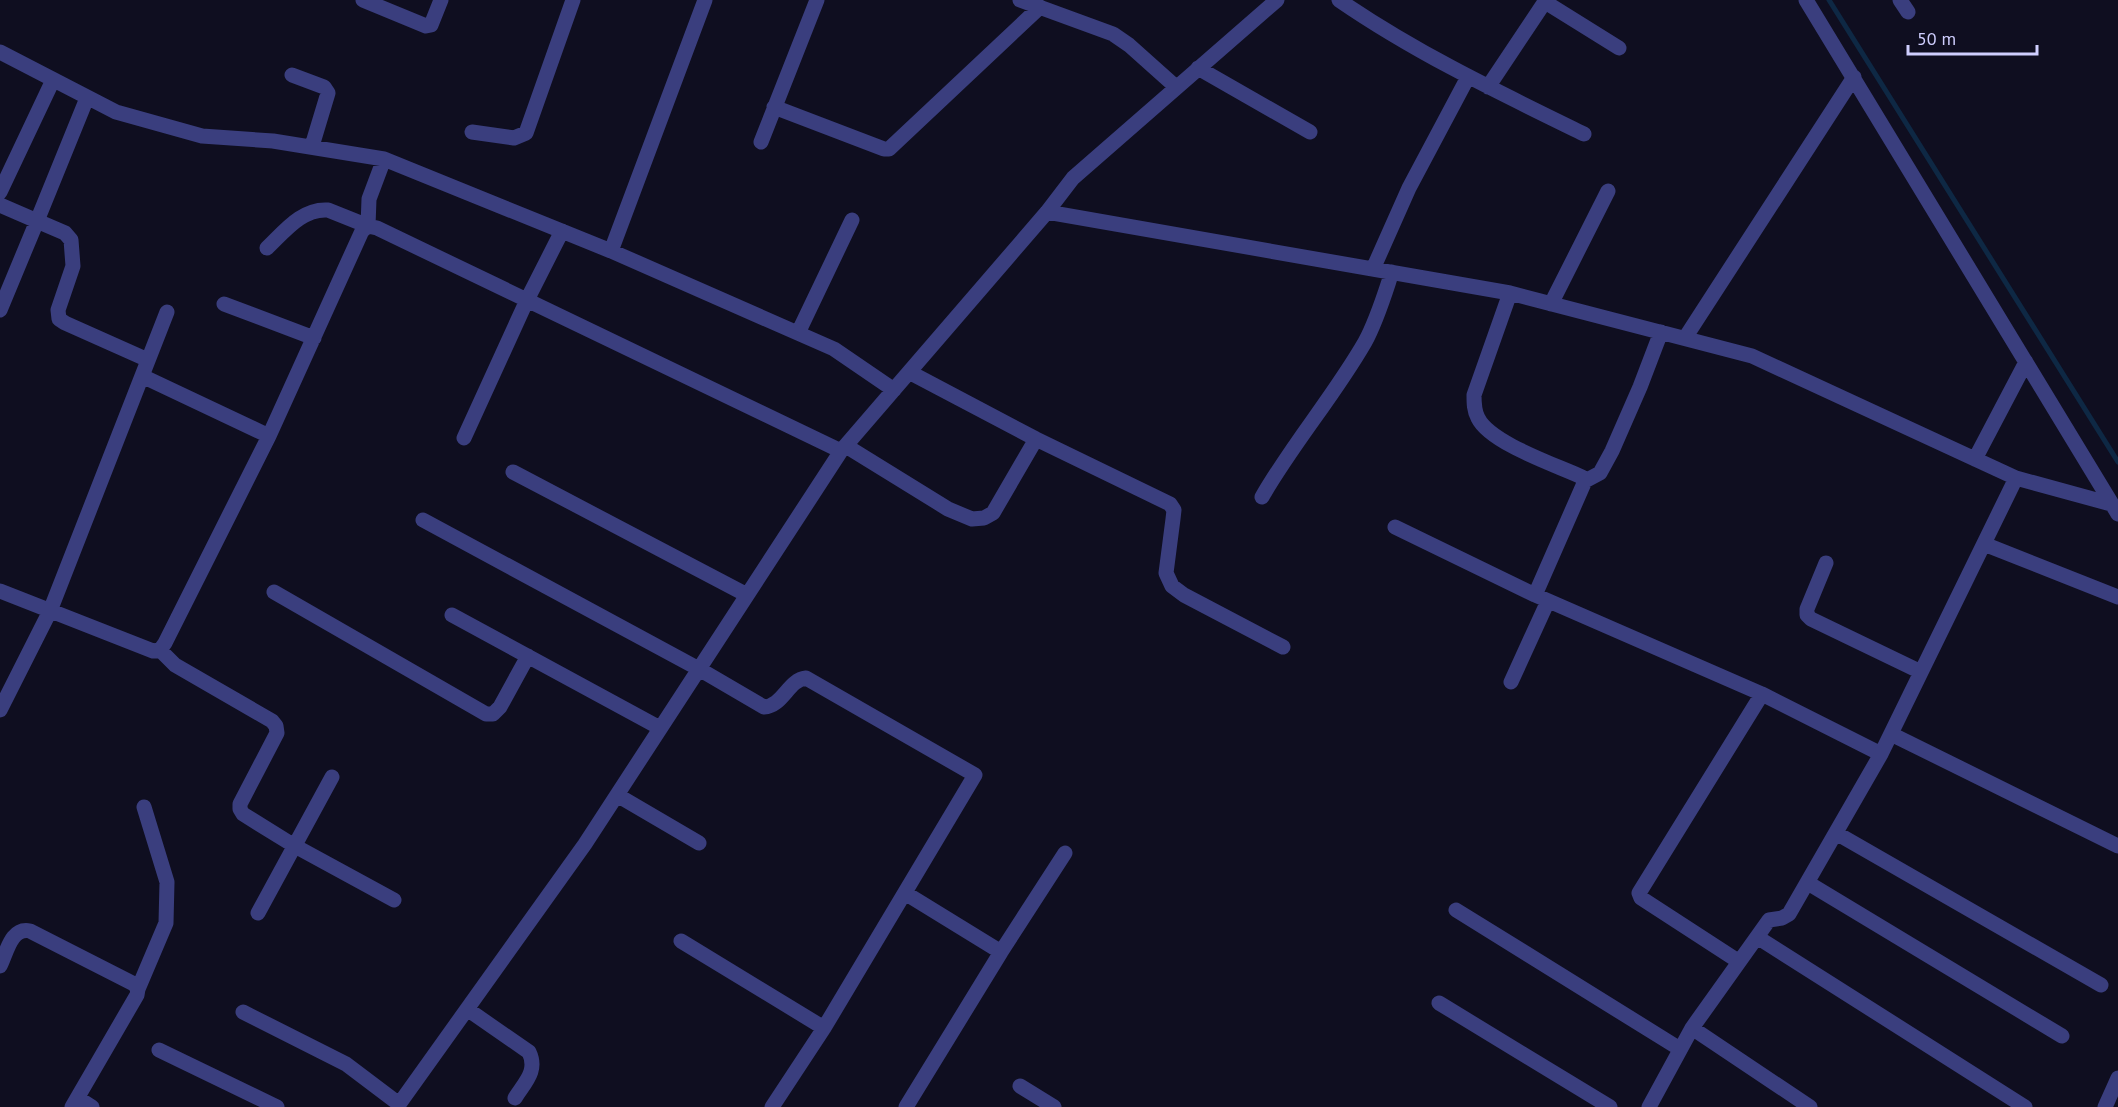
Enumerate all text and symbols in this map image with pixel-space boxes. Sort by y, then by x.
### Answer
scale bar [1908,18,2037,56]
text: 50 m [1917,27,1956,50]

